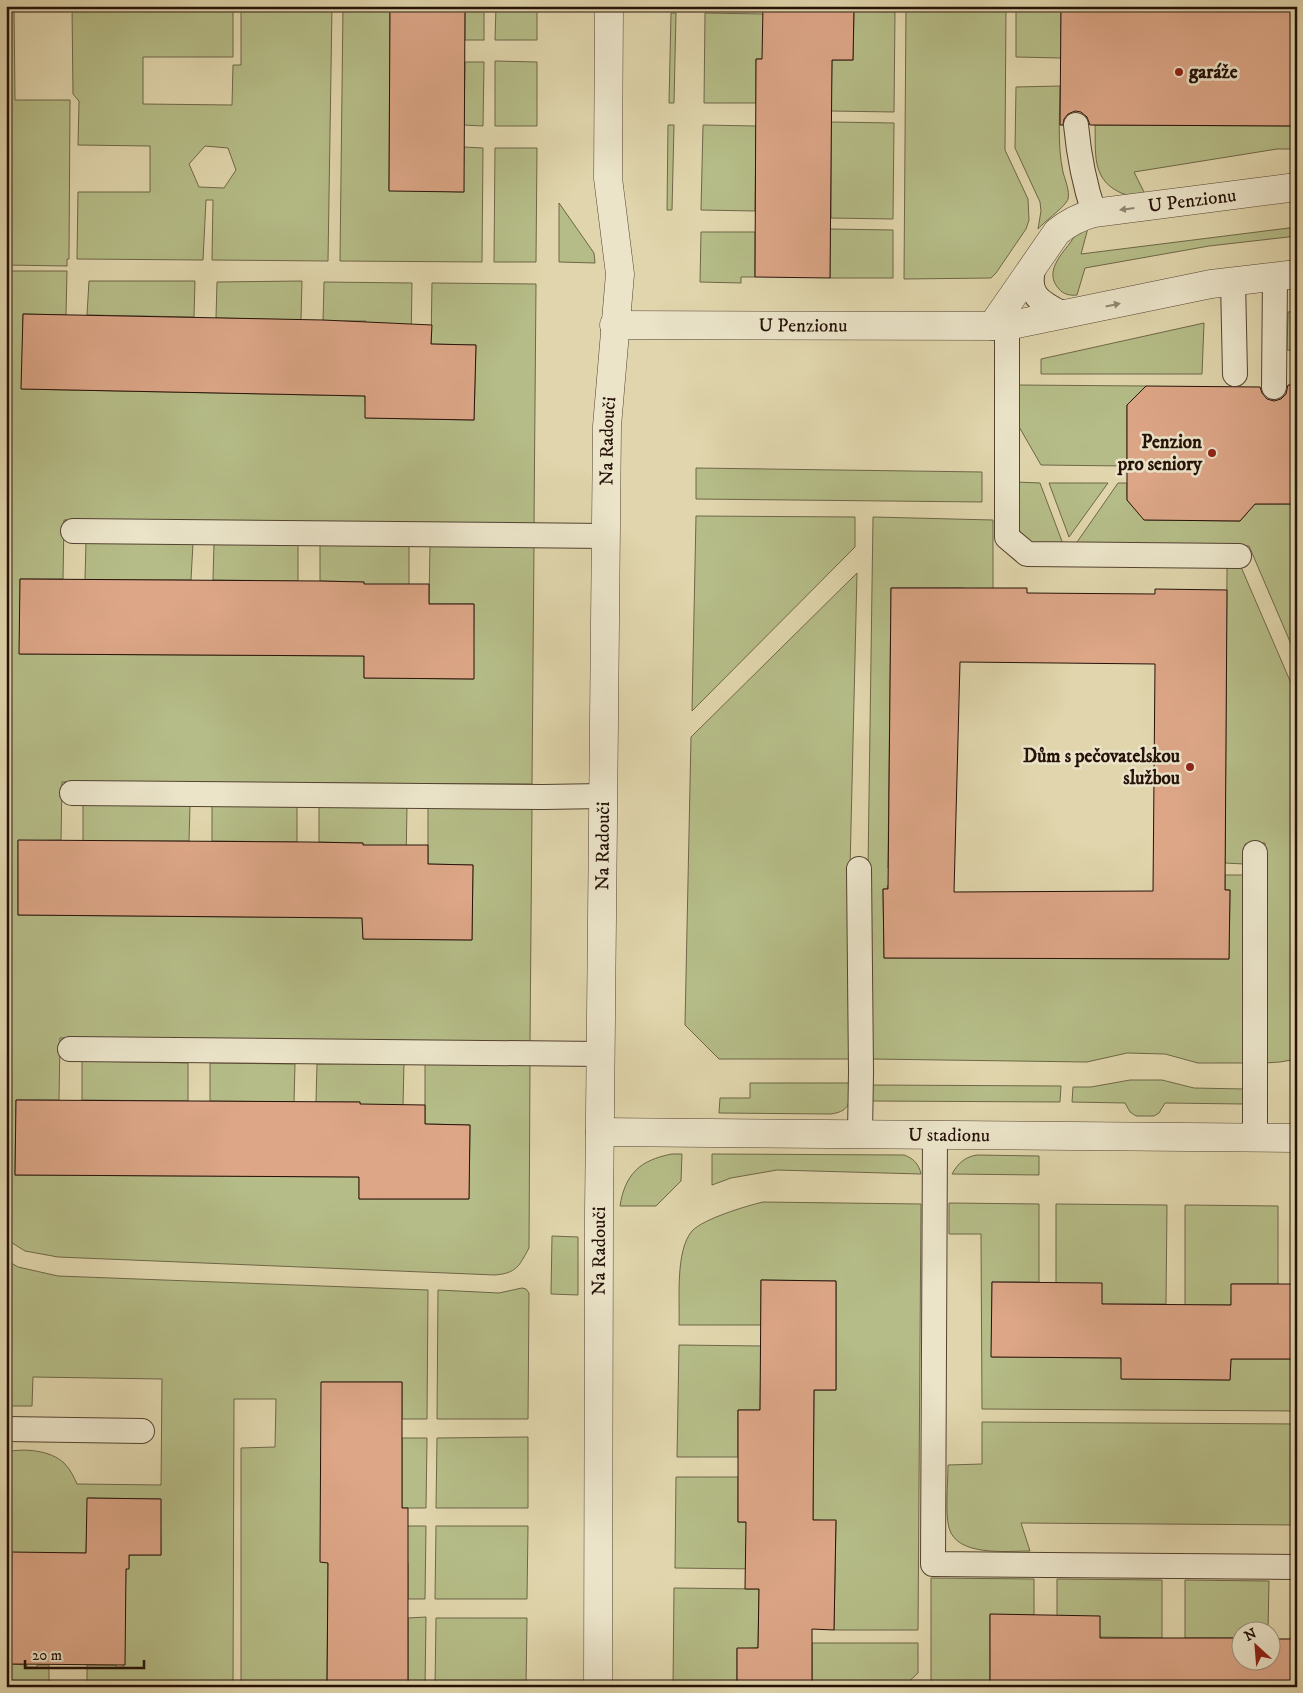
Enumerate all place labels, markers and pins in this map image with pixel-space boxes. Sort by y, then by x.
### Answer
place label: garáže [1188,61,1238,84]
marker: garáže [1173,66,1185,78]
place label: Penzion pro seniory [1117,431,1203,476]
marker: Penzion pro seniory [1206,447,1218,459]
place label: Dům s pečovatelskou službou [1023,745,1180,790]
marker: Dům s pečovatelskou službou [1184,761,1196,773]

